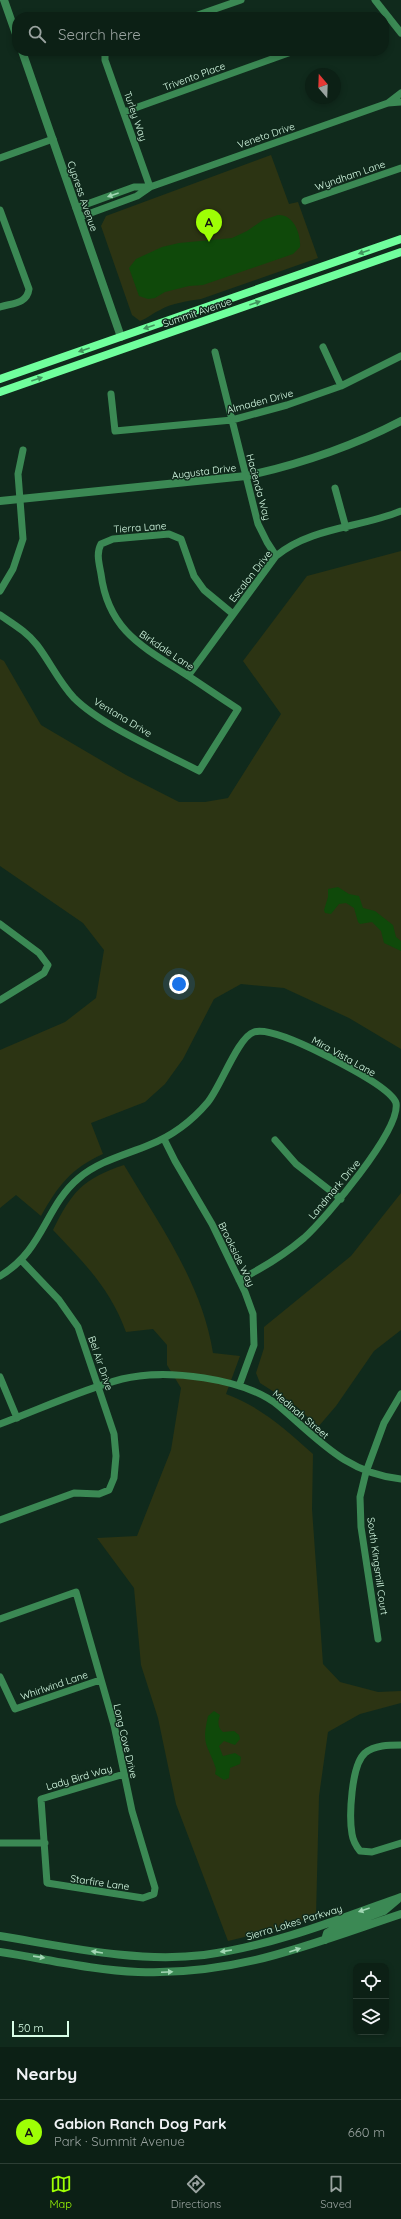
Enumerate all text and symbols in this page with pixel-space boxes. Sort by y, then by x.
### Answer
search box [12,12,389,56]
icon: search [26,23,48,45]
text: Search here [58,25,141,44]
street label: Trivento Place [161,59,227,94]
north arrow [305,68,341,104]
street label: Turley Way [121,90,150,143]
street label: Veneto Drive [236,119,297,151]
street label: Wyndham Lane [313,157,387,194]
street label: Cypress Avenue [64,159,101,234]
one-way arrow [106,192,118,198]
pin: A [196,209,222,242]
one-way arrow [358,250,370,256]
street label: Summit Avenue [161,294,234,330]
one-way arrow [249,300,261,306]
one-way arrow [142,325,154,331]
one-way arrow [78,347,90,353]
one-way arrow [31,376,43,382]
street label: Almaden Drive [225,386,295,417]
street label: Hacienda Way [243,453,274,522]
street label: Augusta Drive [171,461,237,482]
street label: Tierra Lane [113,519,167,536]
street label: Escalon Drive [226,547,275,605]
street label: Birkdale Lane [137,627,197,674]
street label: Ventana Drive [91,695,155,740]
your location [169,974,189,994]
street label: Mira Vista Lane [309,1033,378,1080]
street label: Landmark Drive [305,1156,363,1222]
street label: Brookside Way [215,1220,258,1289]
street label: Bel Air Drive [85,1334,116,1392]
street label: Medinah Street [270,1387,332,1442]
street label: South Kingsmill Court [364,1516,391,1616]
street label: Whirlwind Lane [19,1668,90,1703]
street label: Long Cove Drive [111,1702,141,1780]
street label: Lady Bird Way [45,1762,114,1793]
street label: Starfire Lane [70,1872,131,1893]
street label: Sierra Lakes Parkway [245,1902,344,1943]
one-way arrow [358,1907,370,1913]
one-way arrow [289,1947,301,1953]
one-way arrow [220,1948,232,1954]
one-way arrow [91,1949,103,1955]
one-way arrow [33,1954,45,1961]
map controls [353,1963,389,2035]
button: locate [353,1963,389,1999]
one-way arrow [161,1969,174,1975]
button: layers [353,1999,389,2035]
scale bar [12,2019,69,2038]
text: 50 m [18,2021,44,2035]
text: Nearby [16,2063,77,2084]
text: Gabion Ranch Dog Park [54,2114,226,2133]
text: A [25,2124,33,2140]
text: 660 m [348,2124,385,2140]
text: Park · Summit Avenue [54,2133,185,2149]
tab: Map [49,2173,72,2211]
tab: Directions [171,2173,221,2211]
tab: Saved [320,2173,352,2211]

